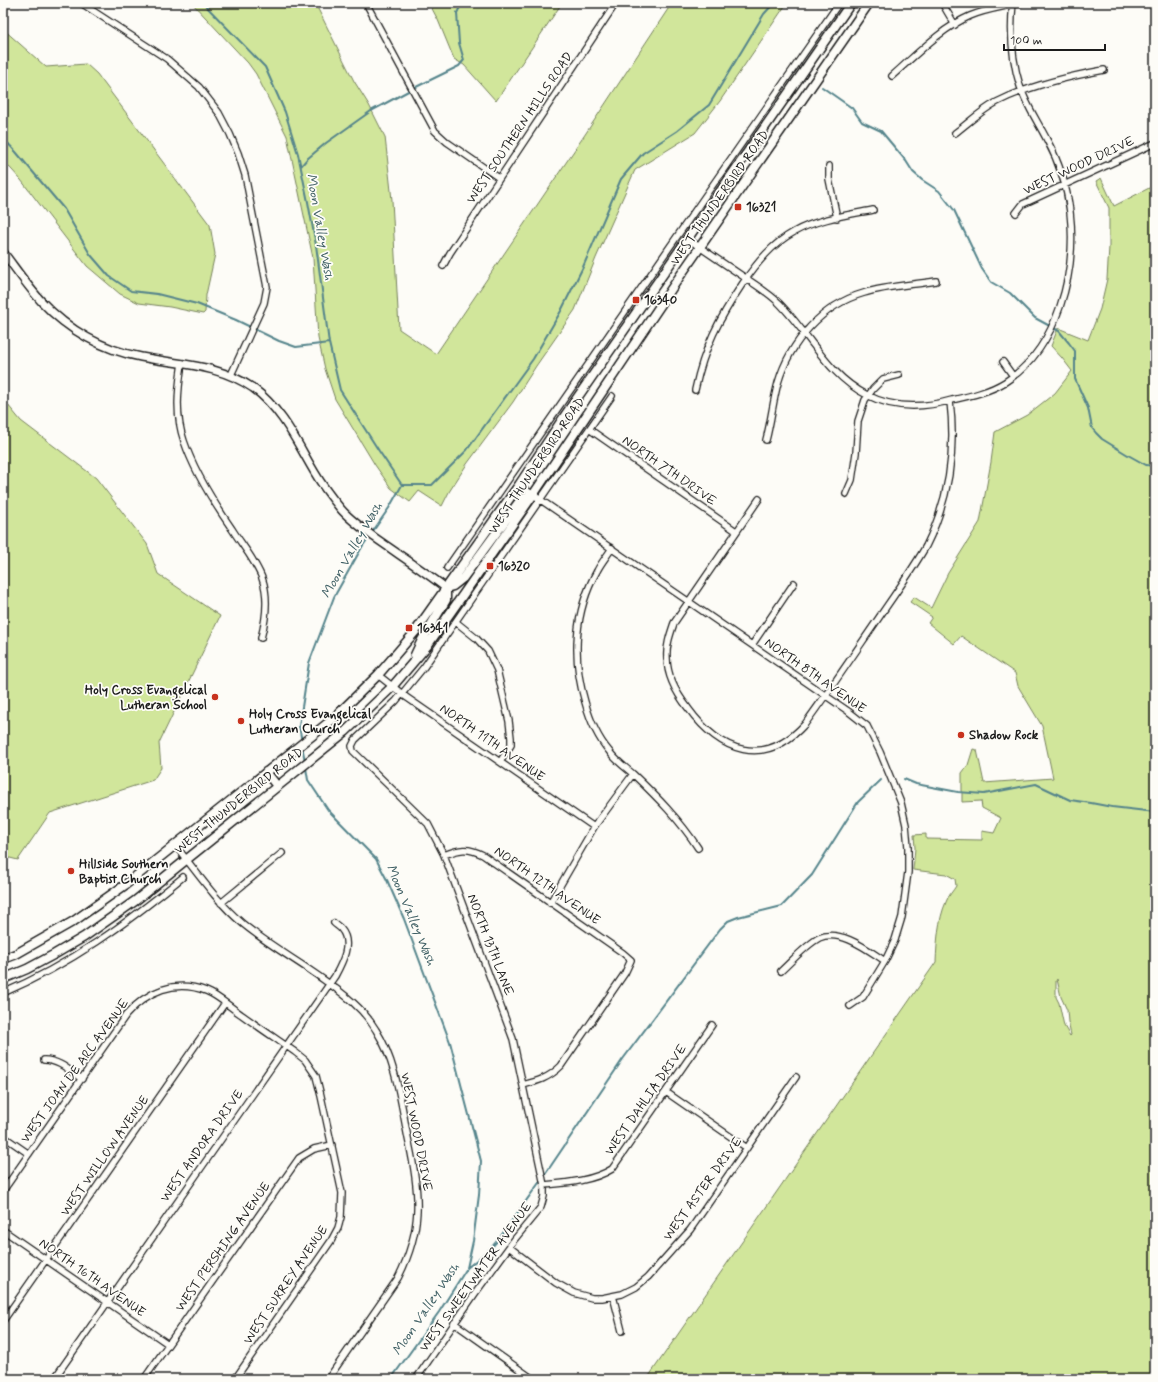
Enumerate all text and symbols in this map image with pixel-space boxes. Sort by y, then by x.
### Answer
scale bar [1004,26,1105,52]
text: 100 m [1010,33,1042,49]
street label: WEST SOUTHERN HILLS ROAD [463,49,577,207]
street label: WEST THUNDERBIRD ROAD [667,127,773,269]
street label: WEST WOOD DRIVE [1021,133,1137,199]
water label: Moon Valley Wash [302,172,338,282]
place label: 16321 [746,199,776,216]
marker: 16321 [733,202,743,212]
place label: 16340 [644,292,678,309]
marker: 16340 [631,295,641,305]
street label: WEST THUNDERBIRD ROAD [485,394,589,538]
street label: NORTH 7TH DRIVE [619,432,719,510]
water label: Moon Valley Wash [317,498,387,601]
place label: 16320 [498,558,531,575]
marker: 16320 [485,561,495,571]
place label: 16341 [417,620,448,637]
marker: 16341 [404,623,414,633]
street label: NORTH 8TH AVENUE [761,634,870,718]
place label: Holy Cross Evangelical Lutheran School [85,682,208,714]
marker: Holy Cross Evangelical Lutheran School [210,692,220,702]
street label: NORTH 11TH AVENUE [436,700,548,786]
place label: Holy Cross Evangelical Lutheran Church [249,706,372,738]
marker: Holy Cross Evangelical Lutheran Church [236,716,246,726]
place label: Shadow Rock [969,727,1039,744]
marker: Shadow Rock [956,730,966,740]
street label: WEST THUNDERBIRD ROAD [171,744,307,858]
street label: NORTH 12TH AVENUE [491,843,604,929]
place label: Hillside Southern Baptist Church [79,856,169,888]
water label: Moon Valley Wash [382,862,441,969]
marker: Hillside Southern Baptist Church [66,866,76,876]
street label: NORTH 13TH LANE [463,892,517,998]
street label: WEST JOAN DE ARC AVENUE [17,996,133,1146]
street label: WEST DAHLIA DRIVE [601,1041,691,1159]
street label: WEST WOOD DRIVE [396,1071,436,1193]
street label: WEST ANDORA DRIVE [157,1086,248,1206]
street label: WEST WILLOW AVENUE [57,1092,153,1220]
street label: WEST ASTER DRIVE [660,1134,746,1244]
street label: WEST PERSHING AVENUE [172,1178,275,1315]
street label: WEST SWEETWATER AVENUE [416,1199,536,1355]
street label: WEST SURREY AVENUE [240,1222,332,1348]
street label: NORTH 16TH AVENUE [35,1235,149,1321]
water label: Moon Valley Wash [388,1259,464,1359]

